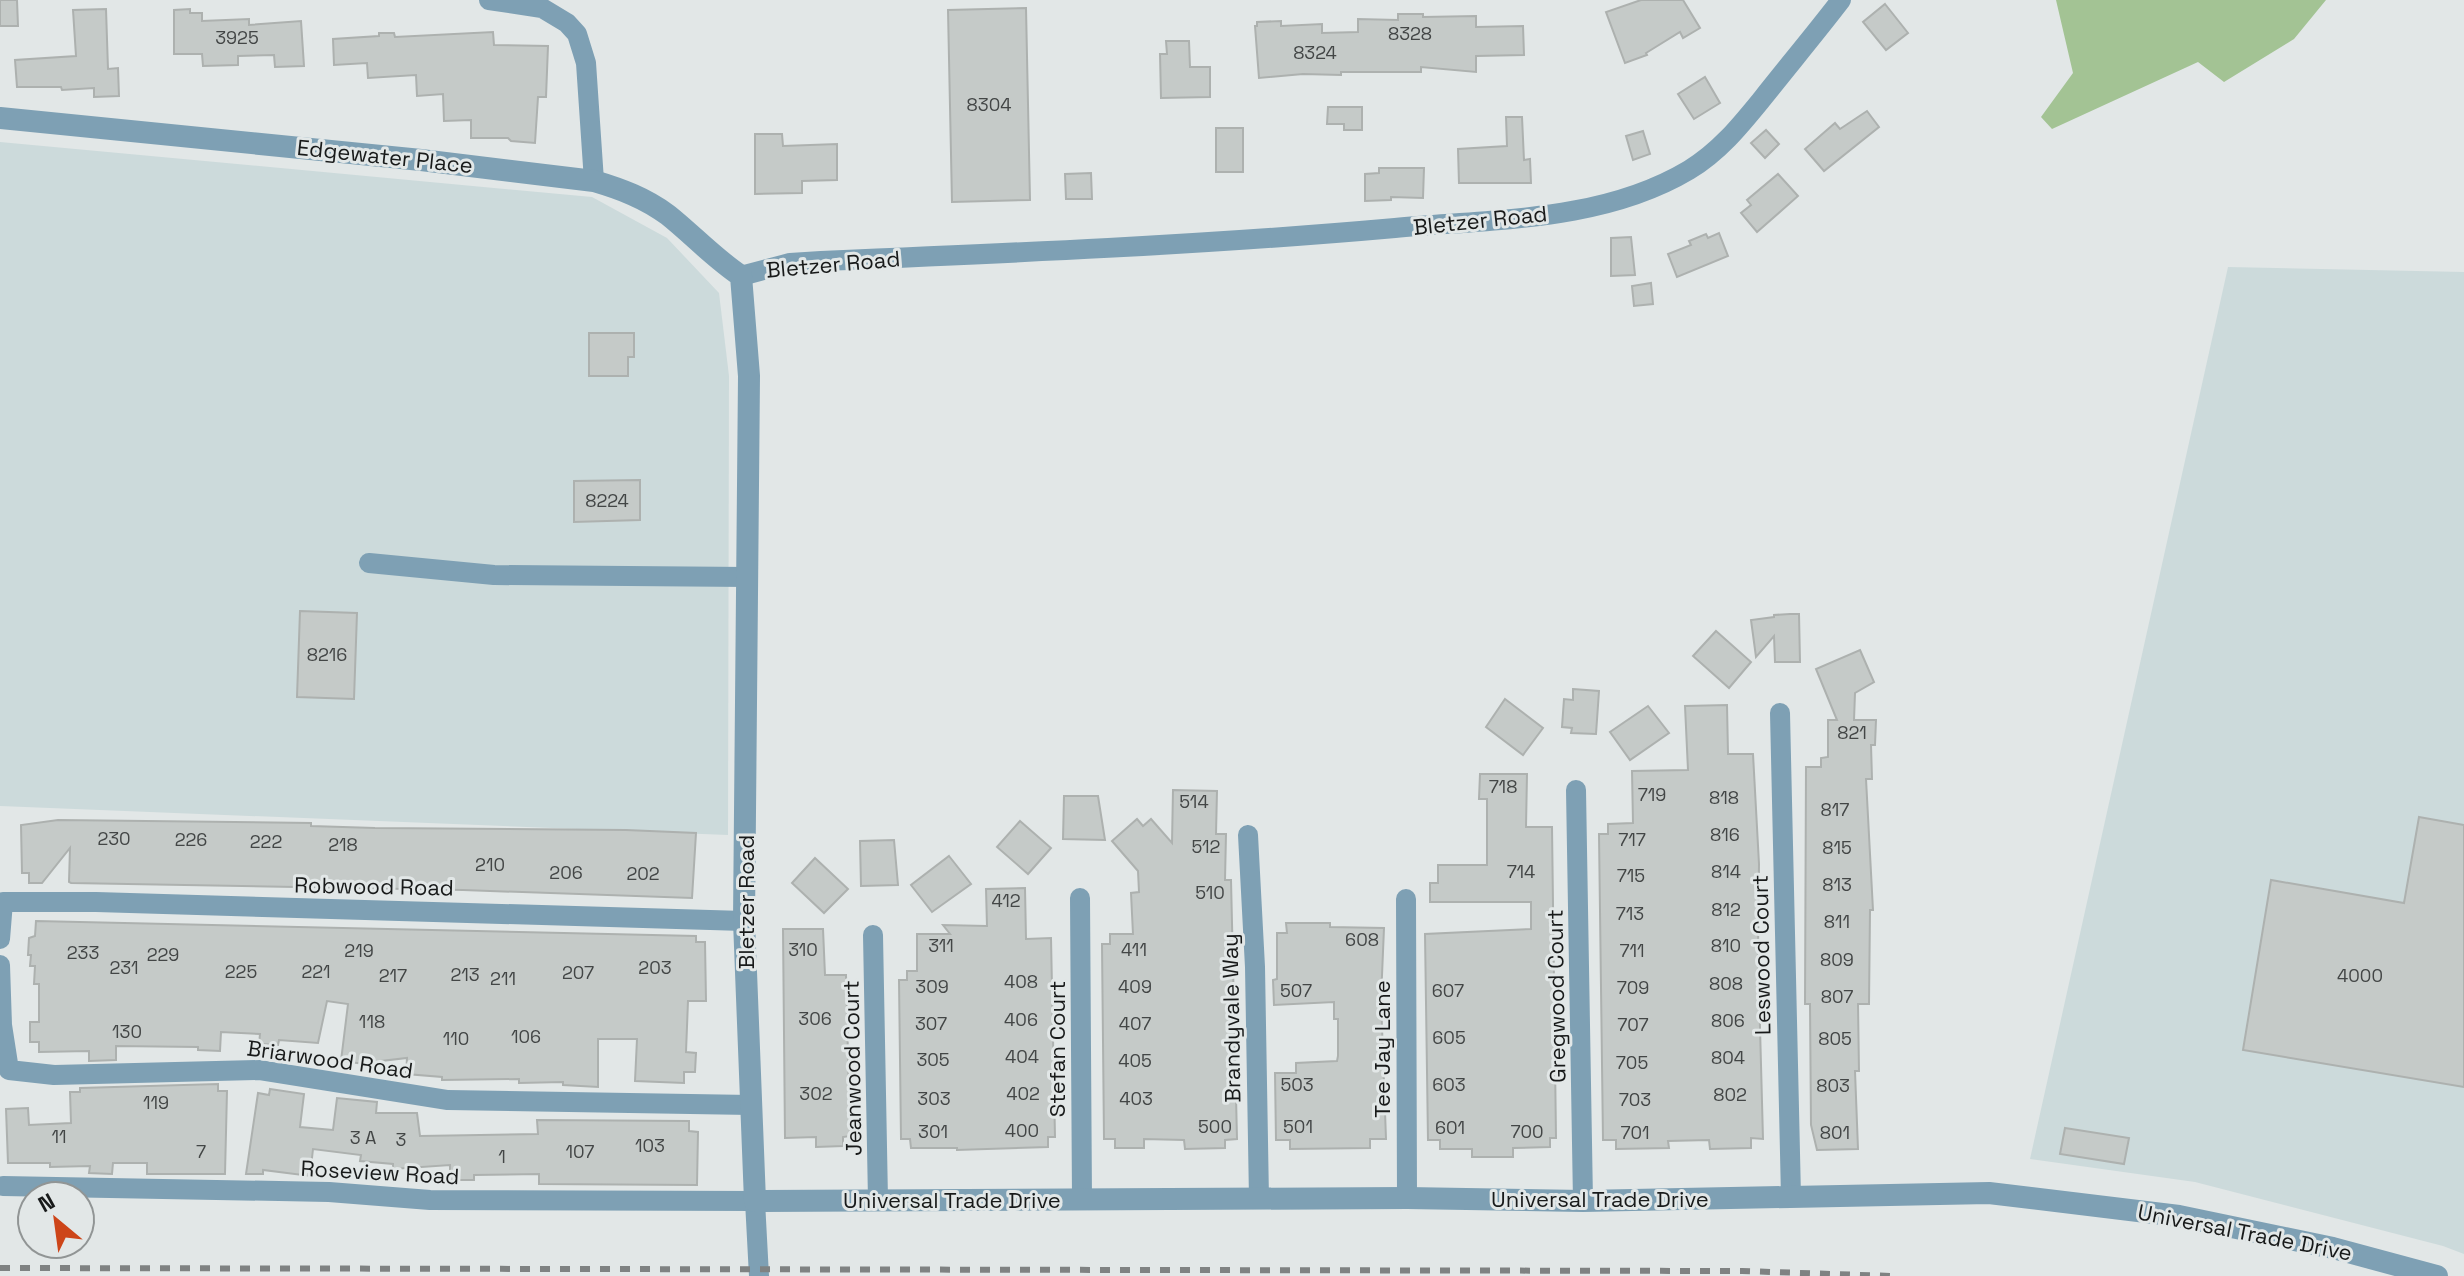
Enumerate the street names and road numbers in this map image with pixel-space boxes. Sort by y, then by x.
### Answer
street label: Edgewater Place [296,133,474,179]
street label: Bletzer Road [1412,199,1548,241]
street label: Bletzer Road [765,244,901,284]
street label: Bletzer Road [732,835,760,969]
street label: Robwood Road [294,871,454,901]
street label: Leswood Court [1746,875,1776,1035]
street label: Gregwood Court [1540,909,1572,1083]
street label: Brandyvale Way [1216,933,1246,1103]
street label: Jeanwood Court [836,980,868,1156]
street label: Tee Jay Lane [1368,980,1396,1118]
street label: Stefan Court [1043,981,1071,1117]
street label: Briarwood Road [245,1033,415,1085]
street label: Roseview Road [300,1154,460,1190]
street label: Universal Trade Drive [1491,1185,1709,1213]
street label: Universal Trade Drive [843,1186,1061,1214]
street label: Universal Trade Drive [2135,1197,2355,1267]

